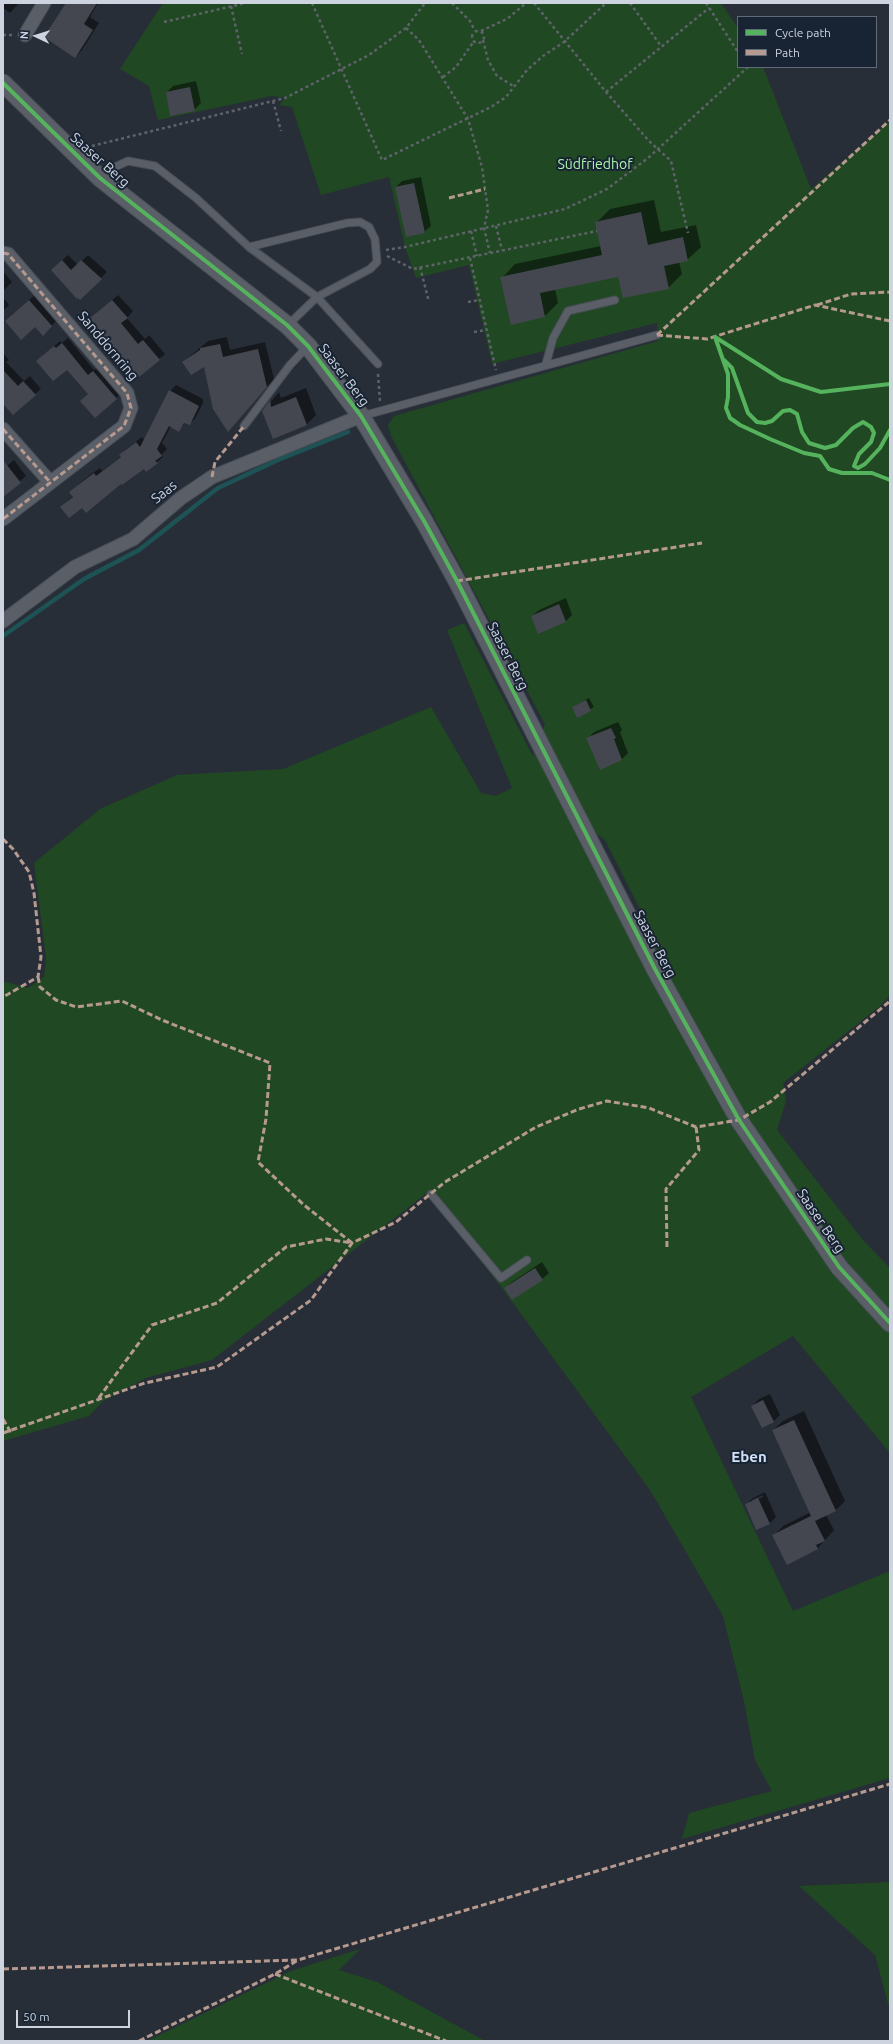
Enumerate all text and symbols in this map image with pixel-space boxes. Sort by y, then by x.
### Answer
north arrow [16,16,56,56]
legend [737,16,877,68]
text: Cycle path [775,26,831,39]
text: N [18,31,30,40]
text: Path [775,46,800,59]
street label: Saaser Berg [67,129,133,191]
park label: Südfriedhof [558,156,632,172]
street label: Sanddornring [74,308,142,384]
street label: Saaser Berg [315,340,373,410]
street label: Saas [148,477,180,507]
street label: Saaser Berg [484,619,532,693]
street label: Saaser Berg [630,907,680,981]
street label: Saaser Berg [793,1186,849,1256]
district label: Eben [731,1448,767,1466]
scale bar [18,2002,132,2028]
text: 50 m [23,2010,50,2023]

